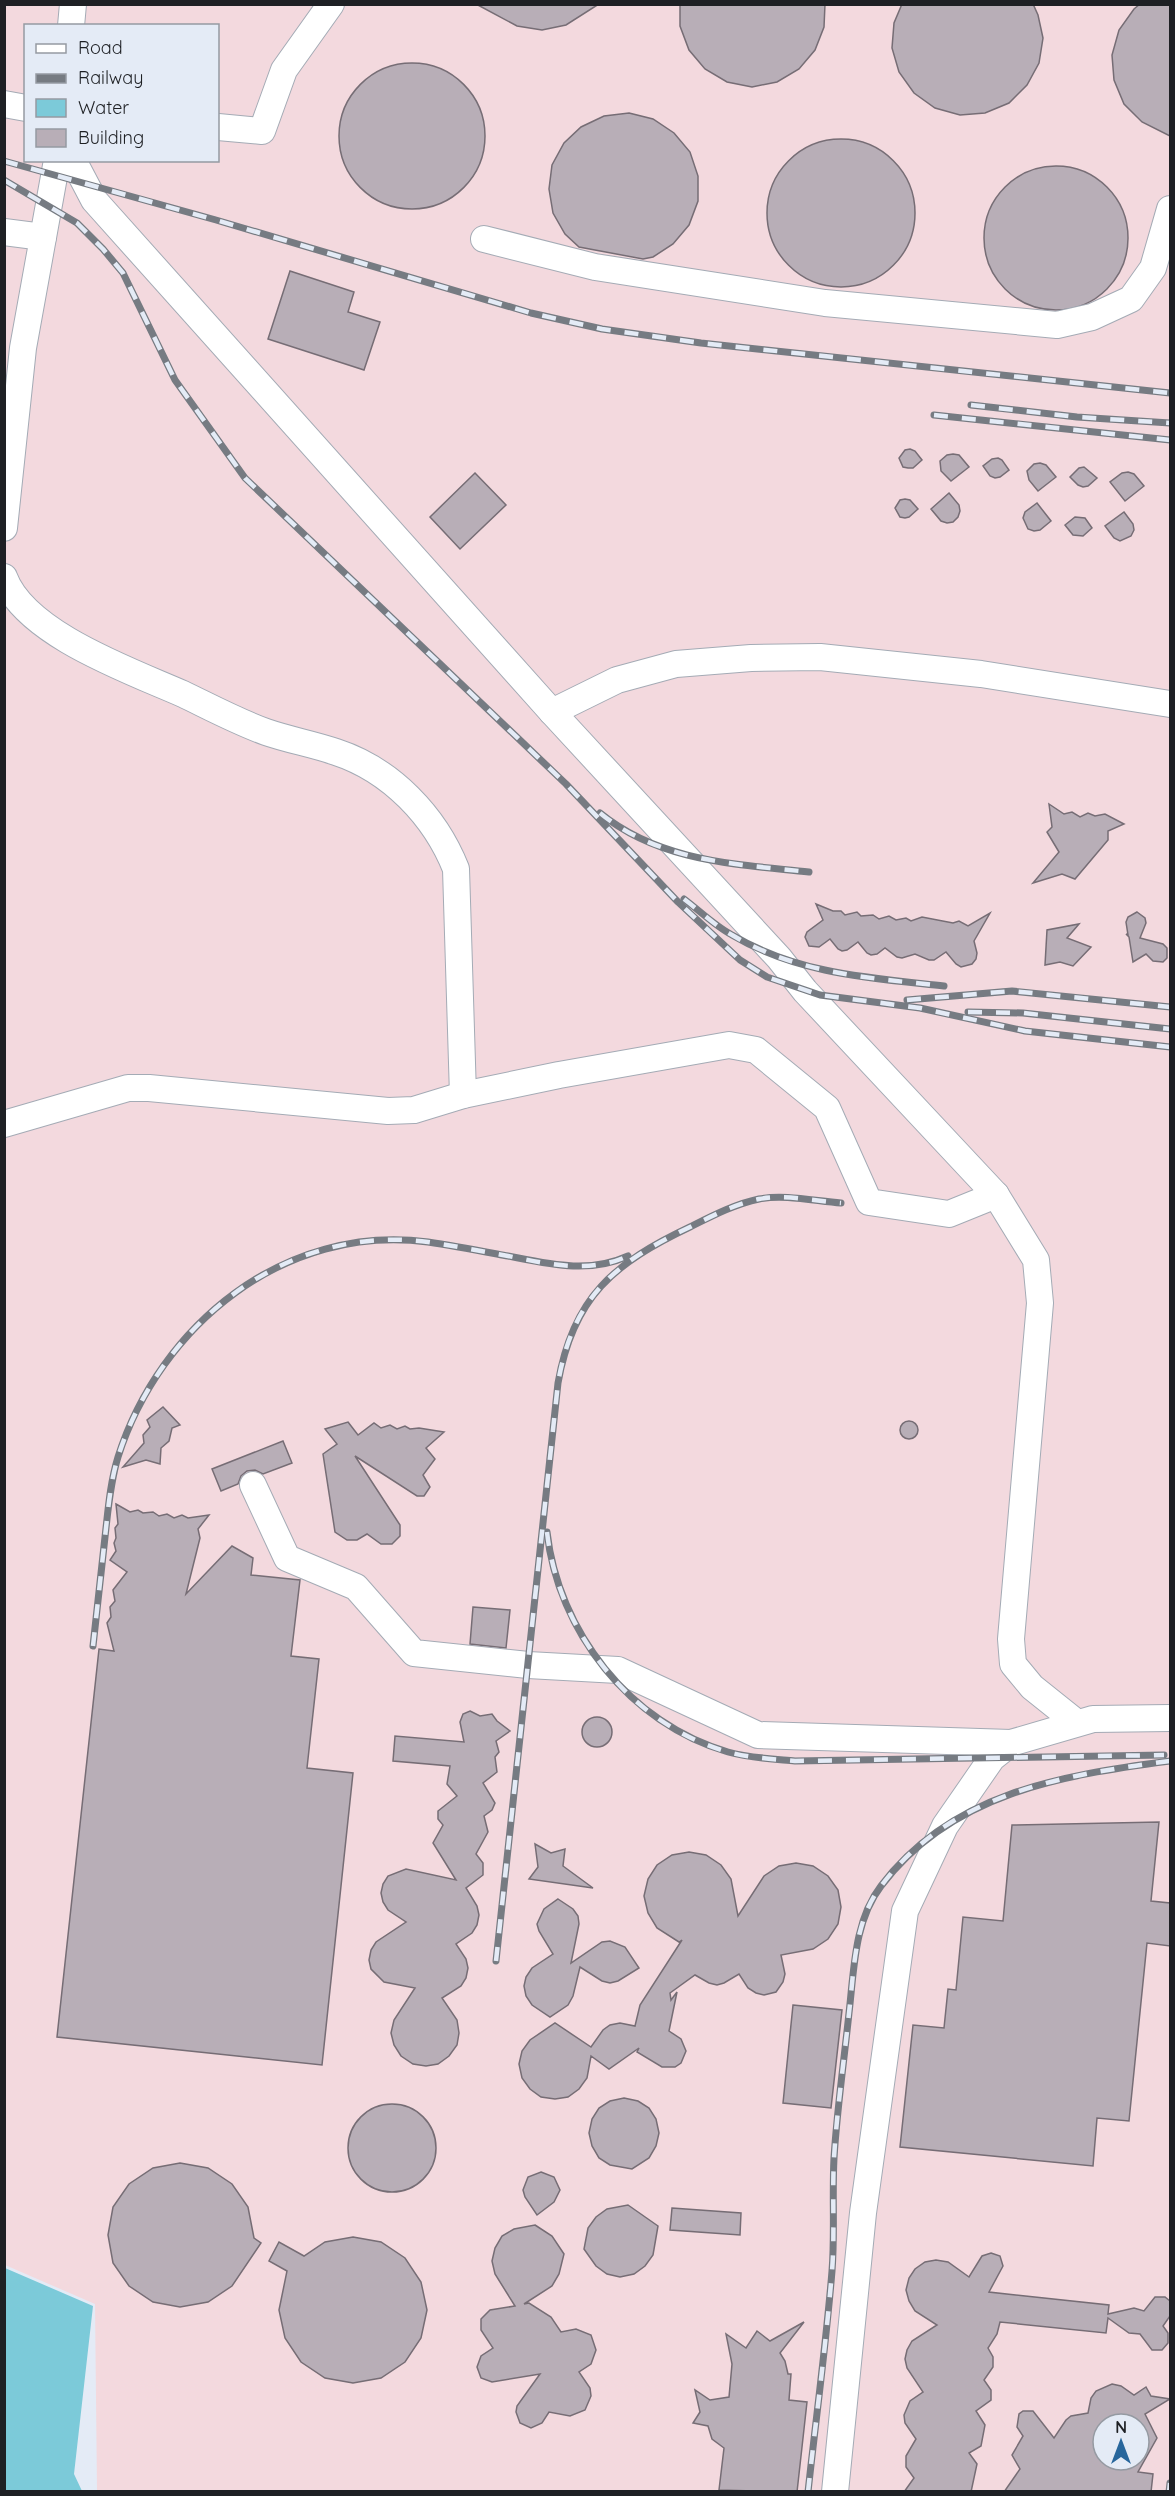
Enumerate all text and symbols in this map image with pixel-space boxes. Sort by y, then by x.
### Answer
legend [24,24,219,162]
text: Road [78,36,123,59]
text: Railway [78,66,144,89]
text: Water [78,96,129,119]
text: Building [78,126,144,149]
north arrow [1091,2412,1151,2472]
text: N [1115,2417,1127,2437]

